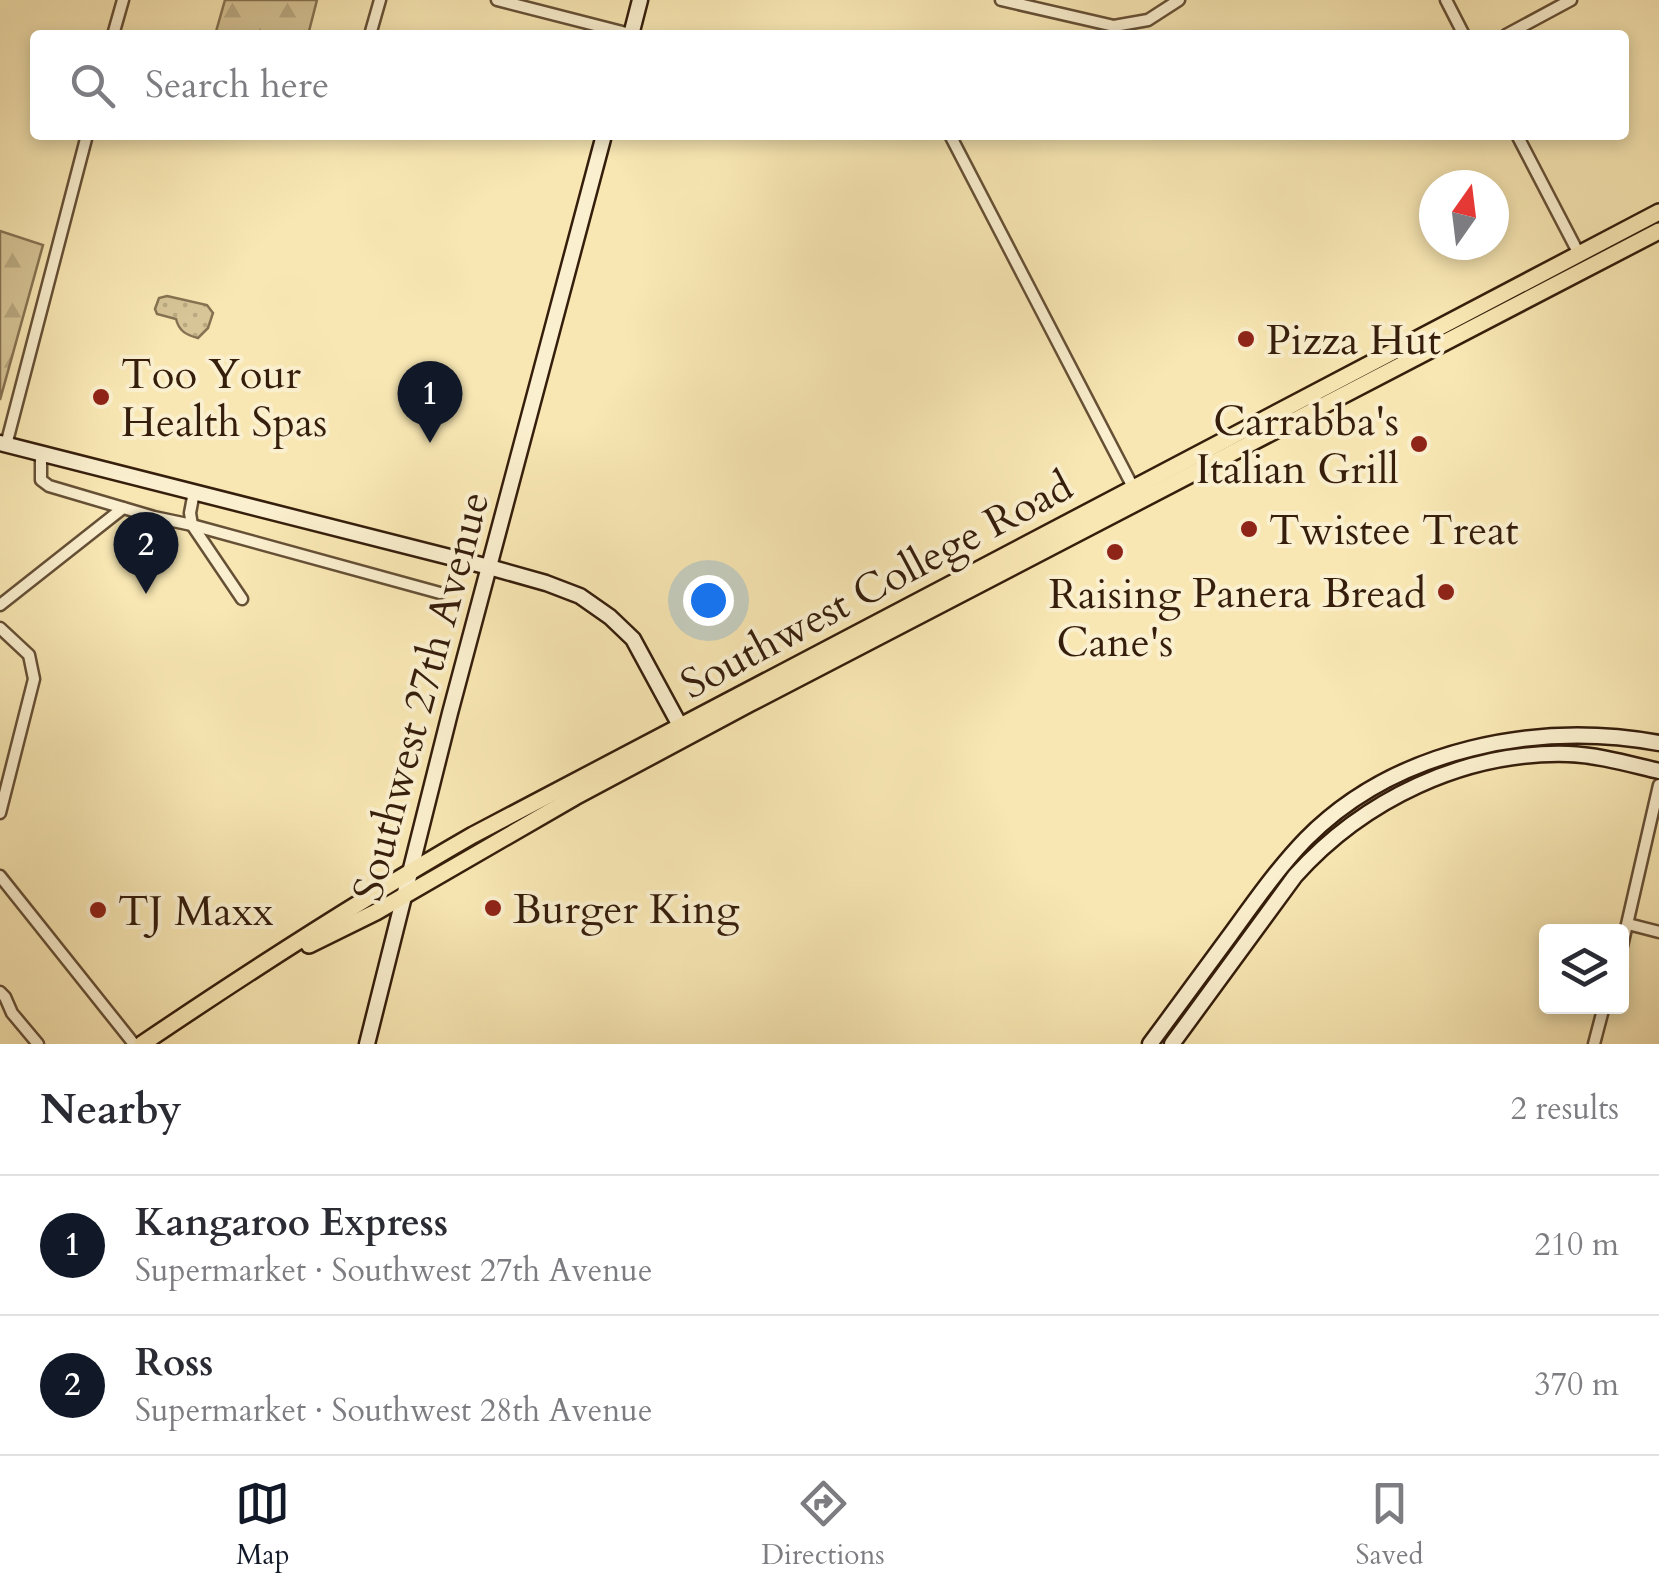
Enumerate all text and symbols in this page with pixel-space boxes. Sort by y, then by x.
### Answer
search box [30,30,1629,140]
icon: search [65,58,120,113]
text: Search here [145,59,329,111]
north arrow [1419,170,1509,260]
place label: Pizza Hut [1266,312,1441,369]
marker: Pizza Hut [1235,328,1257,350]
place label: Too Your Health Spas [121,346,327,451]
pin: 1 [398,360,462,443]
marker: Too Your Health Spas [90,386,112,408]
place label: Carrabba's Italian Grill [1196,393,1399,498]
marker: Carrabba's Italian Grill [1408,433,1430,455]
street label: Southwest College Road [671,458,1083,713]
street label: Southwest 27th Avenue [339,486,503,907]
place label: Twistee Treat [1269,502,1519,559]
pin: 2 [114,512,178,594]
marker: Twistee Treat [1238,518,1260,540]
marker: Raising Cane's [1104,541,1126,563]
place label: Panera Bread [1192,565,1426,622]
place label: Raising Cane's [1049,566,1182,671]
your location [683,575,734,626]
marker: Panera Bread [1435,581,1457,603]
place label: Burger King [513,881,740,938]
place label: TJ Maxx [118,883,274,940]
marker: Burger King [482,897,504,919]
marker: TJ Maxx [87,899,109,921]
map controls [1539,924,1629,1014]
button: layers [1539,924,1629,1014]
text: Nearby [40,1081,182,1138]
text: 2 results [1511,1087,1619,1131]
text: Kangaroo Express [135,1197,448,1249]
text: 1 [64,1223,81,1267]
text: 210 m [1534,1223,1619,1267]
text: Supermarket · Southwest 27th Avenue [135,1249,652,1293]
text: Ross [135,1337,213,1389]
text: 2 [64,1363,81,1407]
text: 370 m [1534,1363,1619,1407]
text: Supermarket · Southwest 28th Avenue [135,1389,652,1433]
tab: Map [235,1476,290,1574]
tab: Directions [761,1476,885,1574]
tab: Saved [1356,1476,1424,1574]

